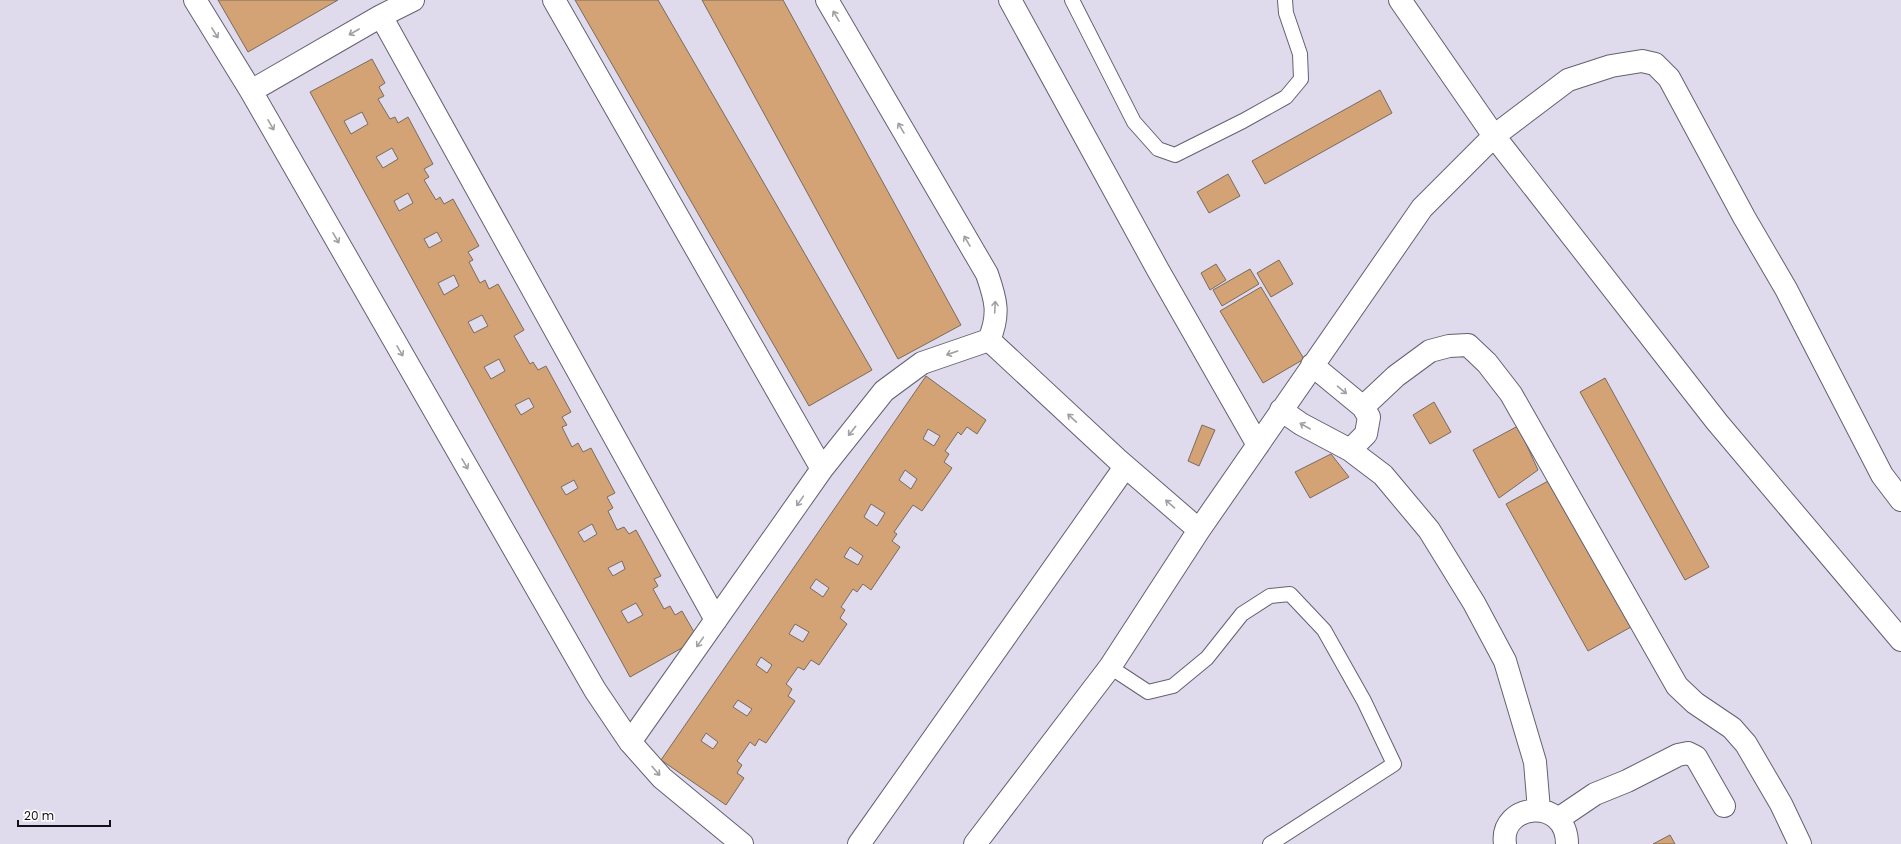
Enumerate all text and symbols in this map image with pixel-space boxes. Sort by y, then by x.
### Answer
one-way arrow [831,10,839,22]
one-way arrow [212,27,220,39]
one-way arrow [348,28,360,36]
one-way arrow [267,119,275,131]
one-way arrow [897,122,905,134]
one-way arrow [332,232,340,244]
one-way arrow [963,236,971,247]
one-way arrow [992,301,999,314]
one-way arrow [397,345,405,357]
one-way arrow [946,350,959,357]
one-way arrow [1337,385,1348,394]
one-way arrow [1067,413,1077,423]
one-way arrow [1299,421,1311,429]
one-way arrow [848,426,857,437]
one-way arrow [462,458,469,470]
one-way arrow [796,496,804,507]
one-way arrow [1164,499,1175,508]
one-way arrow [696,636,704,647]
one-way arrow [651,766,660,776]
scale bar [18,802,110,828]
text: 20 m [24,807,54,824]

